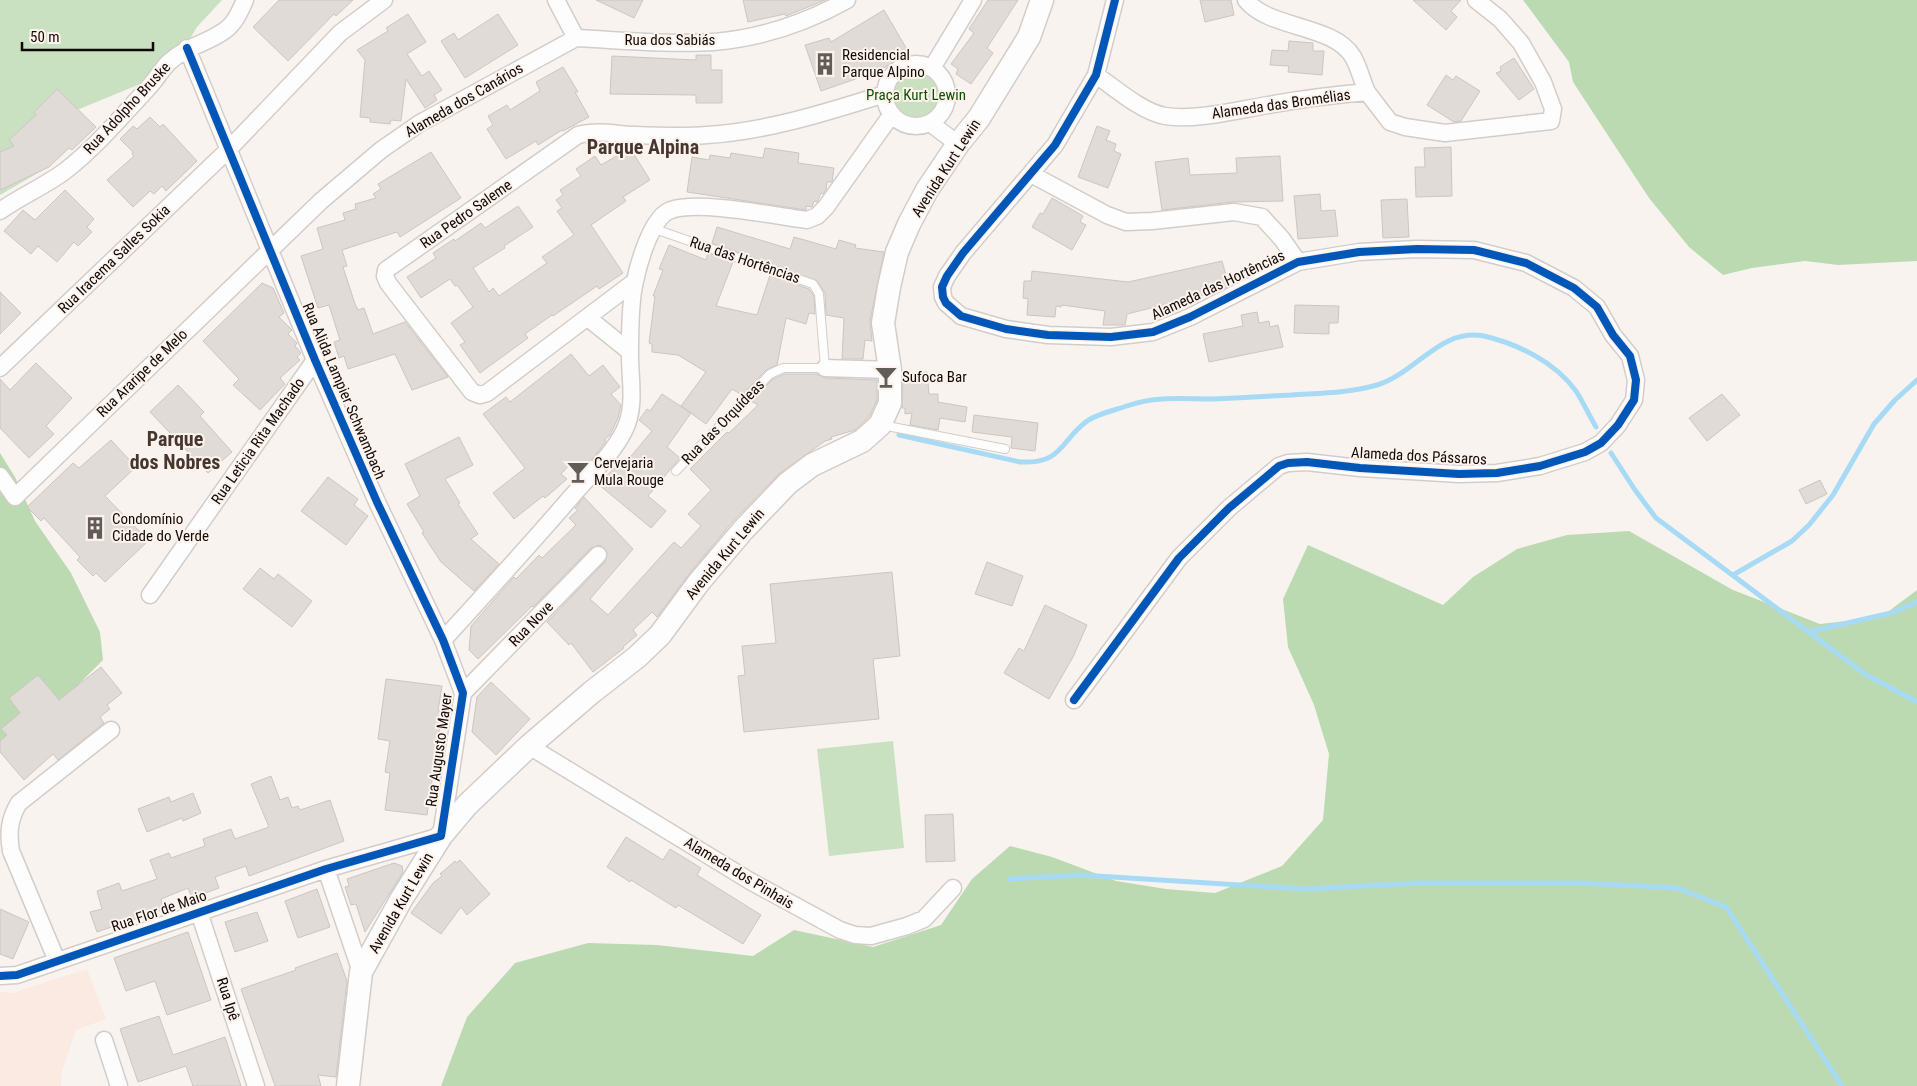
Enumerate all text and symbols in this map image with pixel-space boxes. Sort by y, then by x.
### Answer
scale bar [22,20,154,52]
text: 50 m [30,28,60,46]
street label: Rua dos Sabiás [625,31,716,49]
place label: Residencial Parque Alpino [842,46,925,81]
building icon: Residencial Parque Alpino [812,51,838,77]
street label: Rua Adolpho Bruske [80,58,174,158]
street label: Alameda dos Canários [402,59,526,141]
street label: Alameda das Bromélias [1210,85,1352,123]
park label: Praça Kurt Lewin [866,86,966,104]
street label: Avenida Kurt Lewin [908,116,984,220]
district label: Parque Alpina [587,135,699,159]
street label: Rua Pedro Saleme [417,176,515,252]
street label: Rua Iracema Salles Sokia [54,201,174,317]
street label: Rua das Hortências [687,233,803,287]
street label: Alameda das Hortências [1148,246,1288,324]
street label: Rua Alida Lampier Schwambach [299,300,389,482]
street label: Rua Araripe de Melo [93,325,191,421]
bar icon: Sufoca Bar [873,364,899,390]
place label: Sufoca Bar [902,368,967,386]
street label: Rua Leticia Rita Machado [208,374,308,508]
street label: Rua das Orquídeas [678,376,768,468]
district label: Parque dos Nobres [130,427,220,474]
street label: Alameda dos Pássaros [1351,443,1488,469]
place label: Cervejaria Mula Rouge [594,454,664,489]
bar icon: Cervejaria Mula Rouge [565,459,591,485]
street label: Avenida Kurt Lewin [682,505,768,603]
place label: Condomínio Cidade do Verde [112,510,209,545]
building icon: Condomínio Cidade do Verde [82,515,108,541]
street label: Rua Nove [505,598,557,650]
street label: Rua Augusto Mayer [422,692,456,808]
street label: Alameda dos Pinhais [681,833,797,913]
street label: Avenida Kurt Lewin [365,850,437,956]
street label: Rua Flor de Maio [109,886,209,936]
street label: Rua Ipê [213,975,243,1023]

